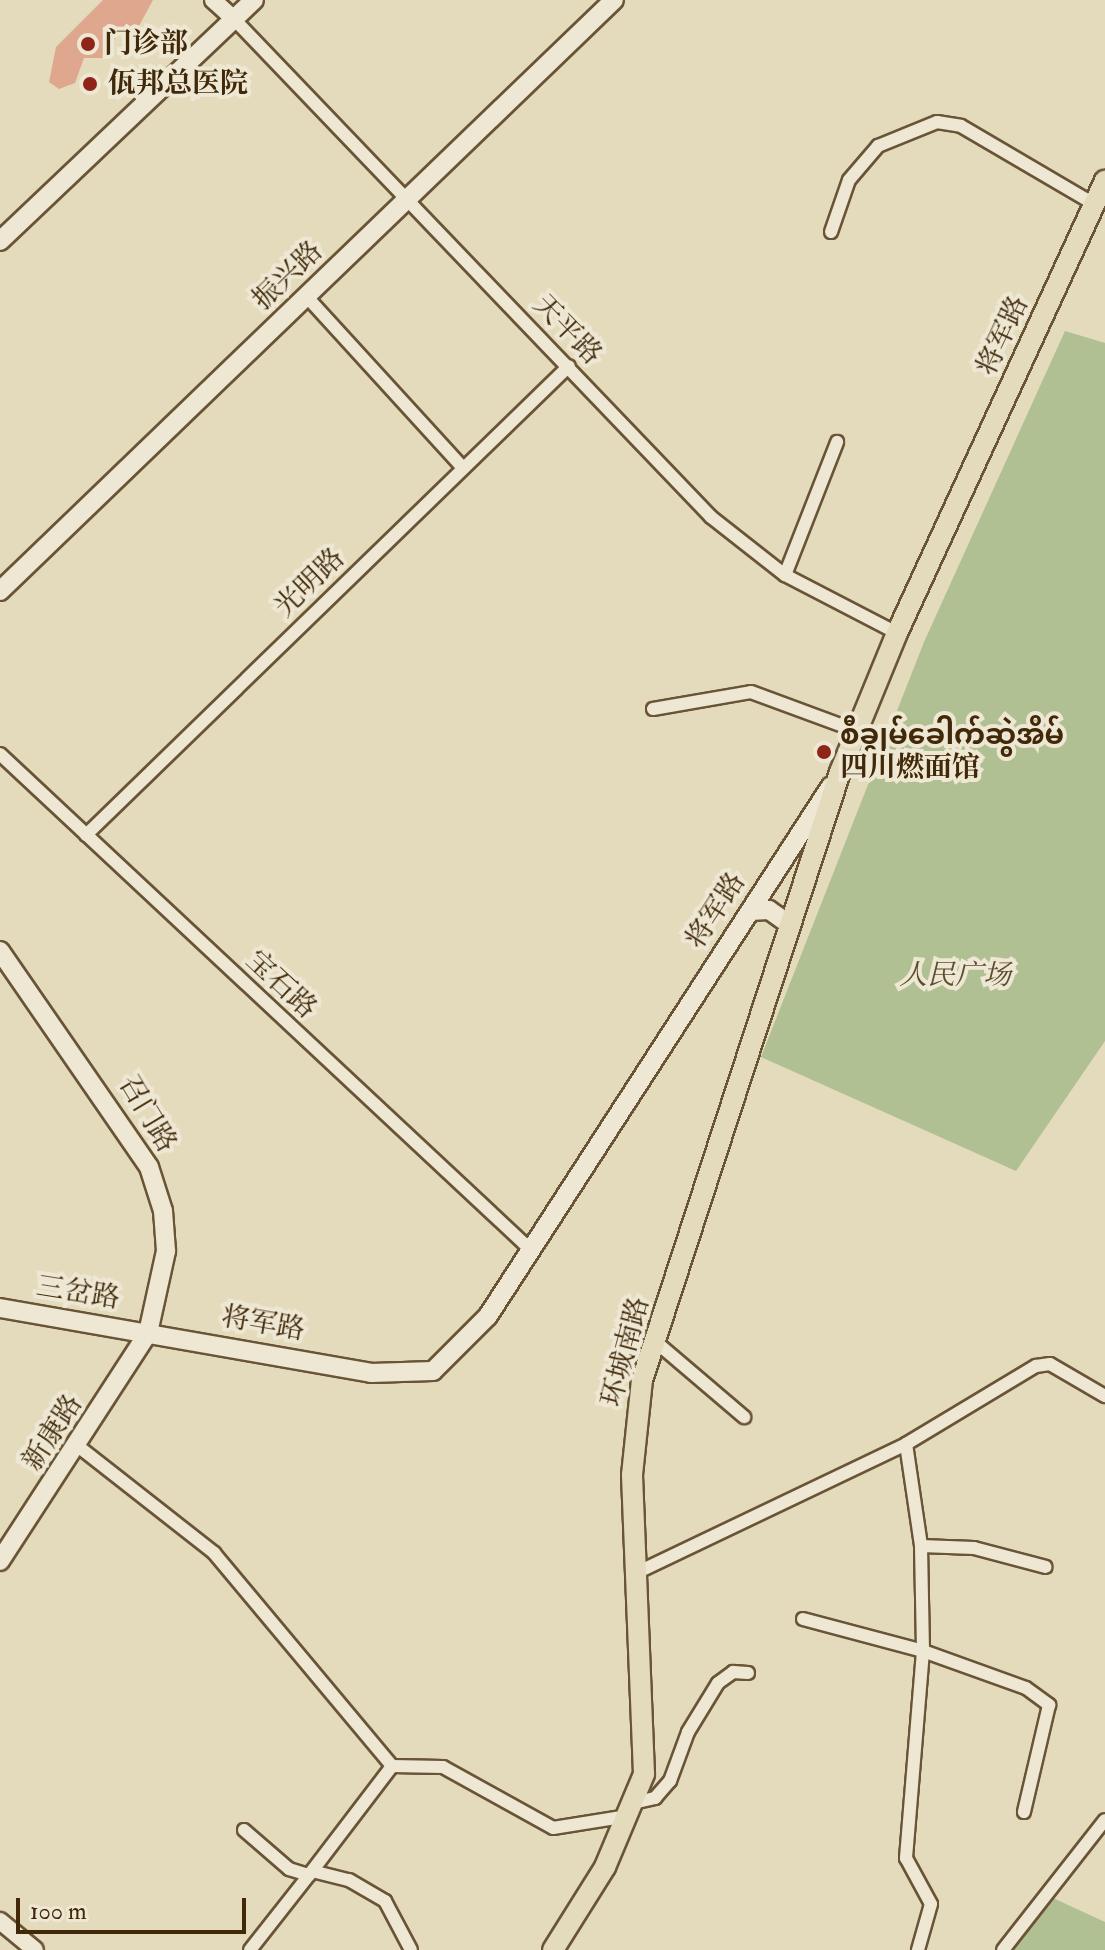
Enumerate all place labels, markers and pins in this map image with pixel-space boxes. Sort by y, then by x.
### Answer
place label: 门诊部 [104,27,188,61]
marker: 门诊部 [79,35,97,53]
place label: 佤邦总医院 [108,67,248,101]
marker: 佤邦总医院 [79,73,101,95]
place label: စီချွမ်ခေါက်ဆွဲအိမ် 四川燃面馆 [840,719,1064,785]
marker: စီချွမ်ခေါက်ဆွဲအိမ် 四川燃面馆 [815,743,833,761]

